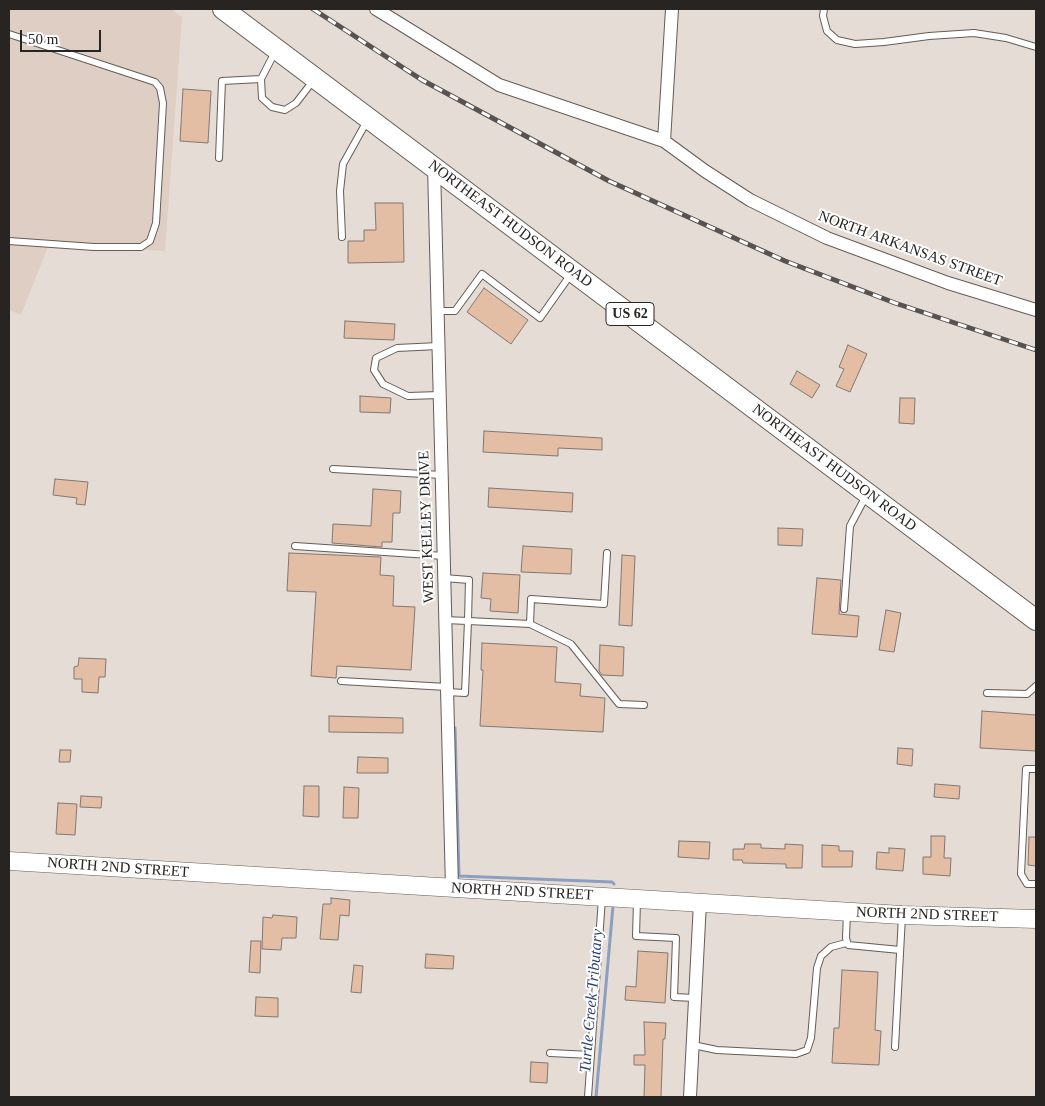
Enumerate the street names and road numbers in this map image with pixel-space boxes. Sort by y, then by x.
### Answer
street label: NORTHEAST HUDSON ROAD [424,156,596,292]
street label: NORTH ARKANSAS STREET [816,207,1004,291]
road number: US 62 [606,302,654,326]
street label: NORTHEAST HUDSON ROAD [748,400,920,536]
street label: WEST KELLEY DRIVE [415,450,439,604]
street label: NORTH 2ND STREET [46,854,190,882]
street label: NORTH 2ND STREET [450,879,594,905]
street label: NORTH 2ND STREET [856,904,998,926]

